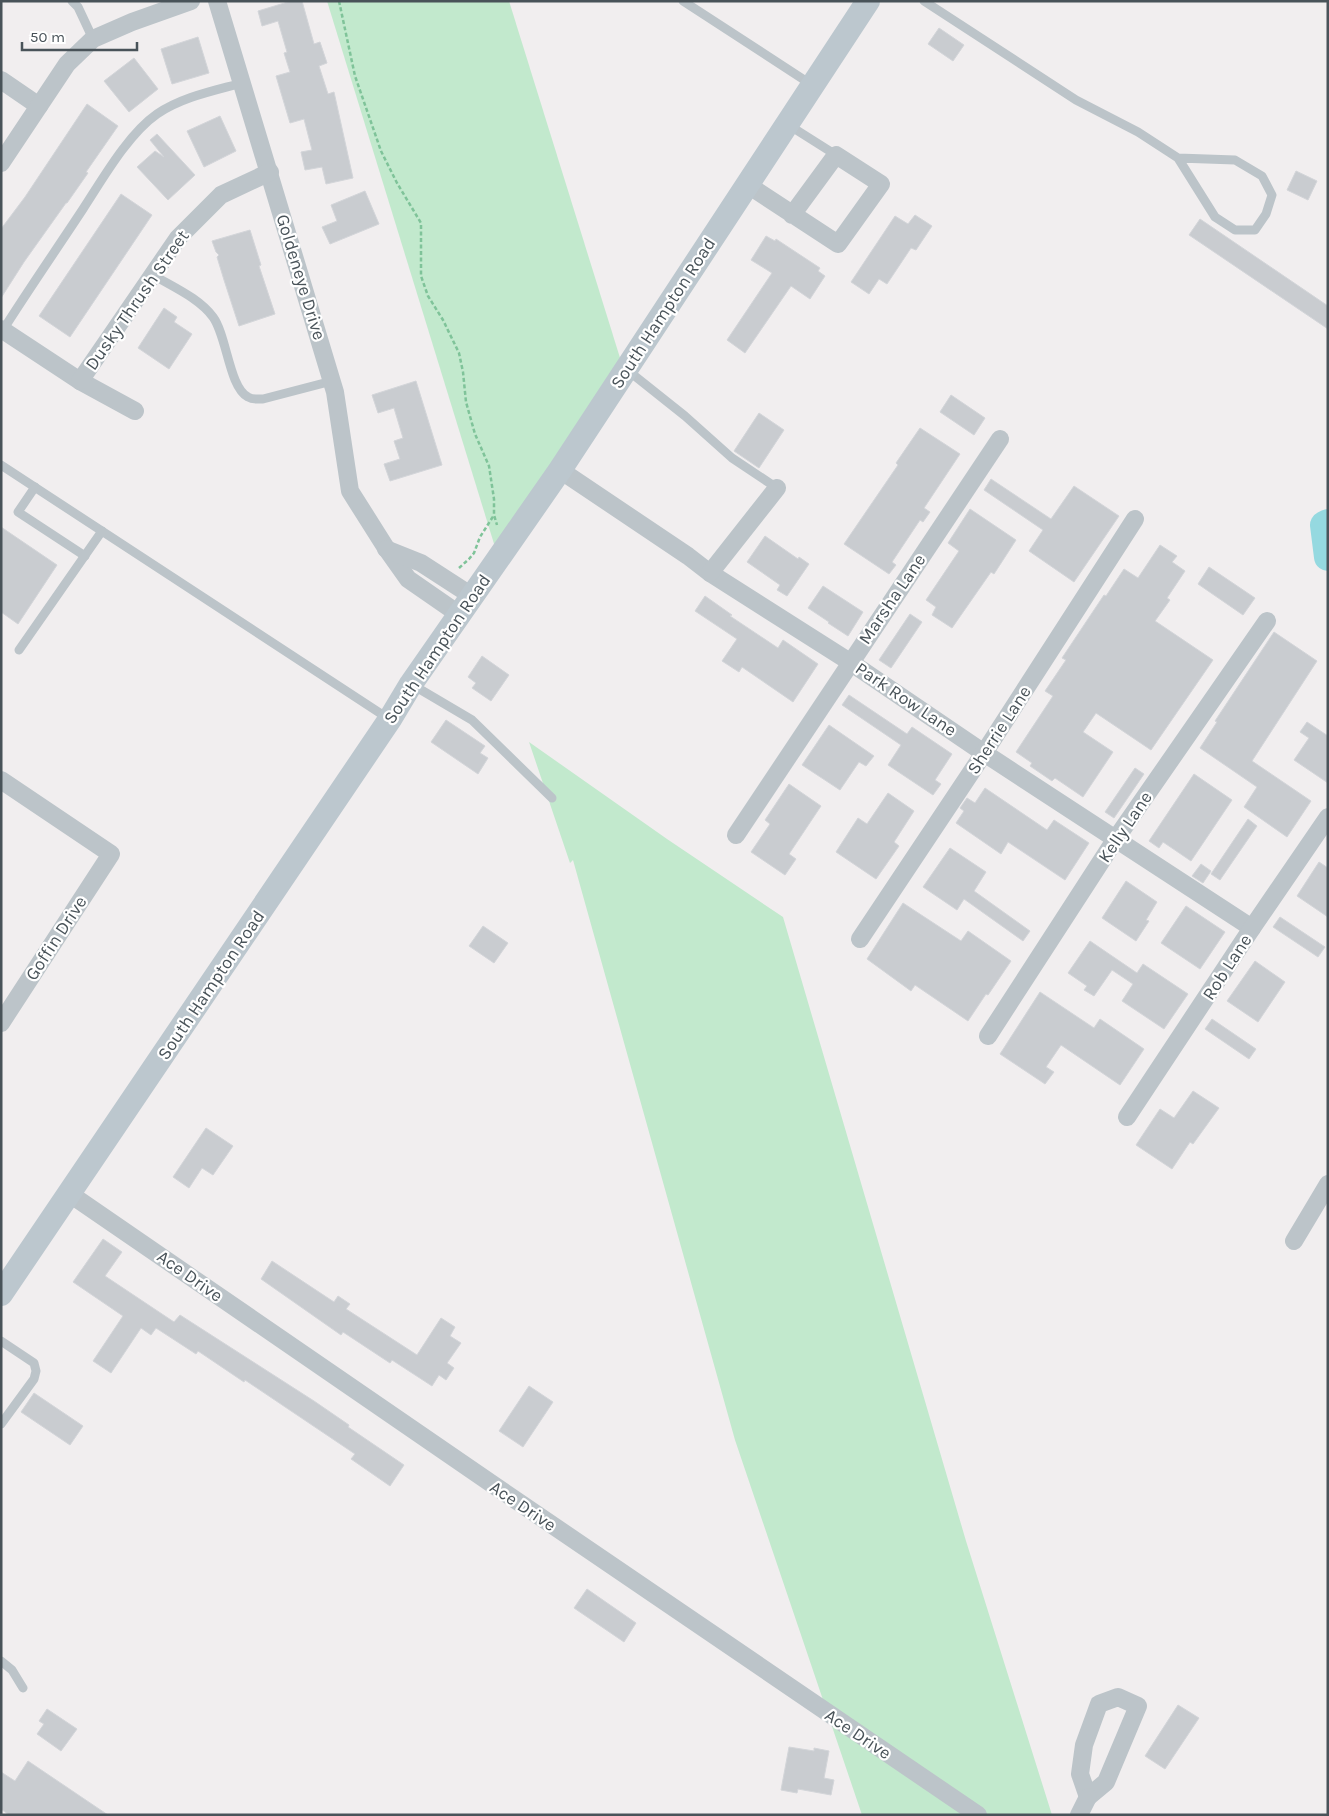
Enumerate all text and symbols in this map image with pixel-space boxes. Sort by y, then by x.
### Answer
scale bar [22,20,138,52]
text: 50 m [30,28,65,46]
street label: Goldeneye Drive [271,211,331,343]
street label: Dusky Thrush Street [80,226,194,374]
street label: South Hampton Road [606,233,720,393]
street label: Marsha Lane [854,549,930,649]
street label: South Hampton Road [379,570,495,728]
street label: Park Row Lane [851,657,961,741]
street label: Sherrie Lane [962,682,1036,778]
street label: Kelly Lane [1093,787,1157,867]
street label: Goffin Drive [21,892,91,984]
street label: South Hampton Road [153,906,269,1064]
street label: Rob Lane [1198,930,1256,1004]
street label: Ace Drive [153,1245,227,1307]
street label: Ace Drive [486,1476,560,1536]
street label: Ace Drive [821,1704,895,1764]

